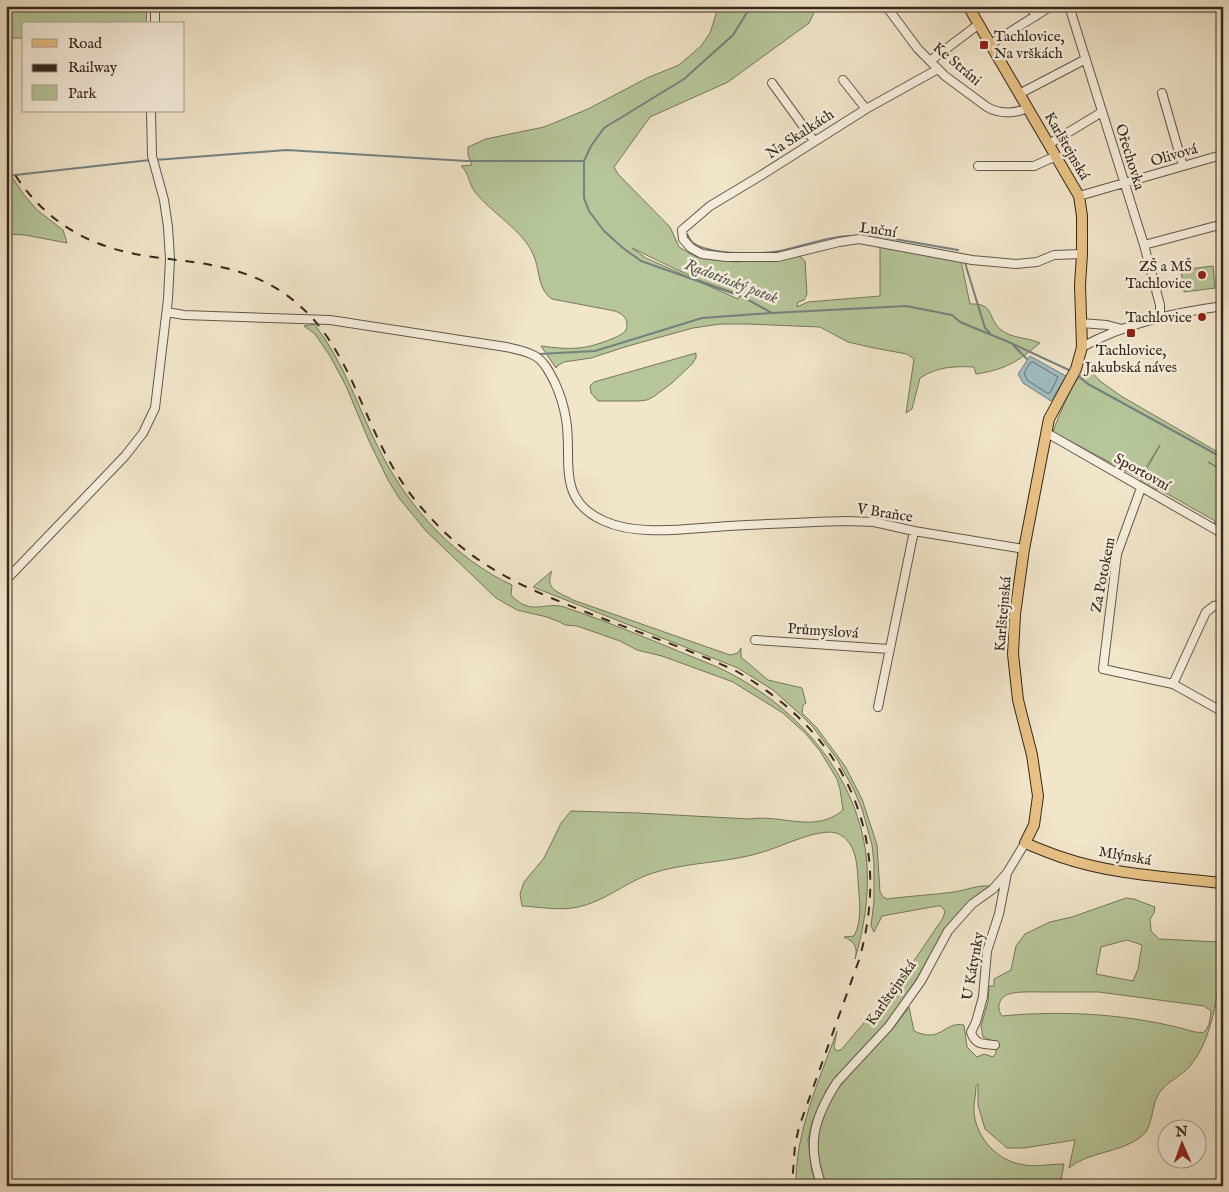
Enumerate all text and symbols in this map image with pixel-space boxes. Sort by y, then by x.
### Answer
legend [22,22,185,112]
place label: Tachlovice, Na vrškách [994,27,1065,63]
text: Road [68,34,103,53]
street label: Ke Stráni [929,38,985,90]
marker: Tachlovice, Na vrškách [978,39,990,51]
text: Railway [68,58,118,77]
text: Park [68,84,98,103]
street label: Na Skalkách [762,105,838,163]
street label: Karlštejnská [1040,109,1094,184]
street label: Ořechovka [1111,122,1149,193]
street label: Olivová [1148,139,1200,171]
street label: Luční [858,218,899,242]
water label: Radotínský potok [682,255,781,309]
place label: ZŠ a MŠ Tachlovice [1125,257,1192,293]
marker: ZŠ a MŠ Tachlovice [1196,269,1208,281]
place label: Tachlovice [1125,308,1192,327]
marker: Tachlovice [1196,311,1208,323]
marker: Tachlovice, Jakubská náves [1125,327,1137,339]
place label: Tachlovice, Jakubská náves [1083,341,1177,377]
street label: Sportovní [1111,449,1174,496]
street label: V Braňce [855,499,914,527]
street label: Za Potokem [1086,535,1120,614]
street label: Karlštejnská [990,575,1016,652]
street label: Průmyslová [787,619,860,643]
street label: Mlýnská [1097,842,1153,870]
street label: U Kátynky [958,930,988,1002]
street label: Karlštejnská [862,956,921,1029]
north arrow [1156,1120,1206,1170]
text: N [1174,1123,1188,1141]

